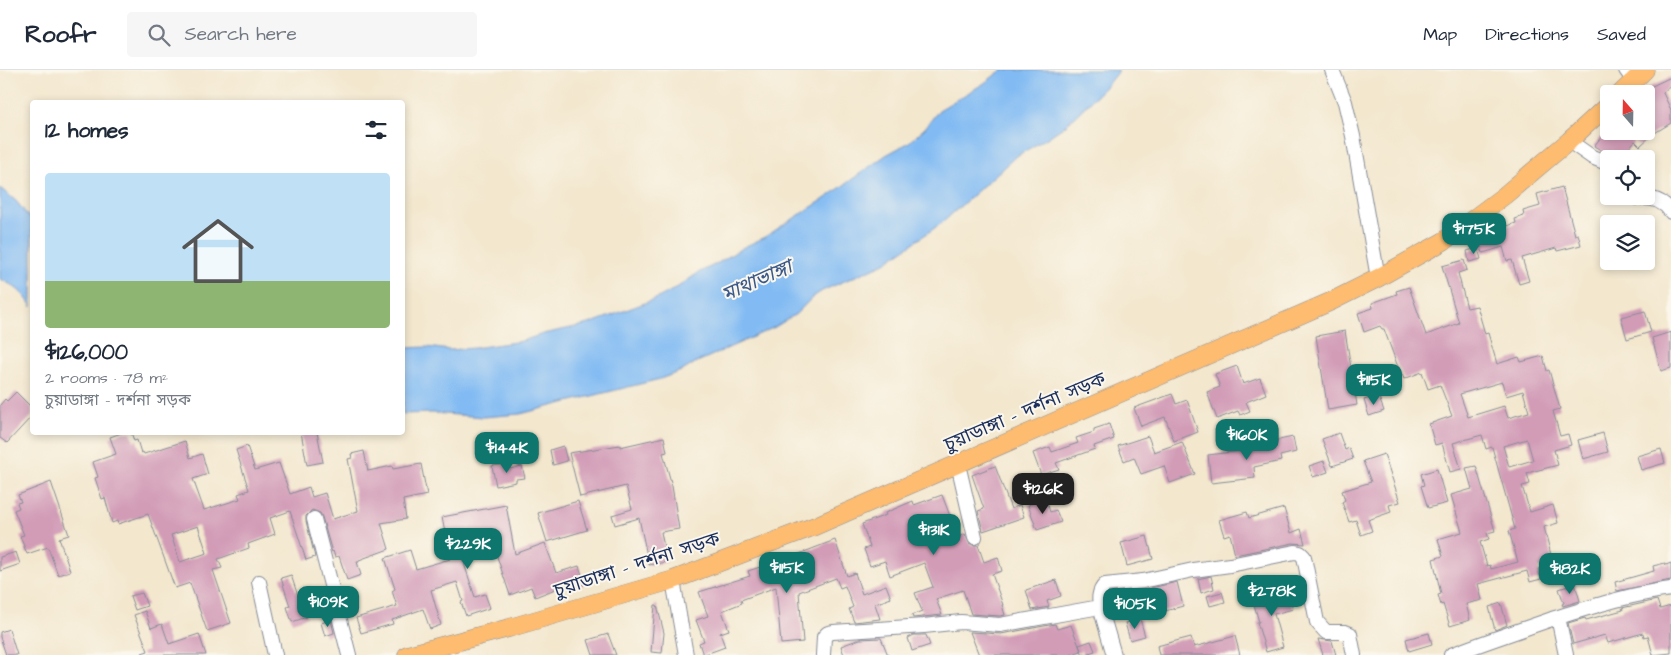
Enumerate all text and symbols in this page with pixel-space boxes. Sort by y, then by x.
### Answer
search box [127,12,477,57]
text: Roofr [25,18,97,52]
icon: search [145,21,173,49]
text: Search here [185,21,297,48]
text: Map [1423,22,1457,47]
text: Directions [1485,22,1569,47]
text: Saved [1597,22,1646,47]
north arrow [1600,85,1655,140]
map controls [1600,85,1655,270]
text: 12 homes [45,116,129,145]
icon: filters [362,116,390,144]
button: locate [1600,150,1655,205]
icon: home [173,206,263,296]
pin: $175K [1439,212,1509,255]
button: layers [1600,215,1655,270]
text: $175K [1453,218,1495,240]
water label: মাথাভাঙ্গা [717,252,800,309]
text: $126,000 [45,338,128,367]
pin: $115K [1339,364,1409,406]
street label: চুয়াডাঙ্গা - দর্শনা সড়ক [939,365,1111,459]
text: 2 rooms · 78 m² [45,367,168,389]
text: $115K [1357,369,1391,391]
text: চুয়াডাঙ্গা - দর্শনা সড়ক [45,389,191,411]
pin: $160K [1212,418,1282,461]
text: $160K [1227,424,1267,446]
pin: $144K [472,432,542,474]
text: $144K [486,437,528,459]
pin: $126K [1008,472,1078,515]
text: $126K [1023,478,1063,500]
pin: $131K [899,514,969,556]
text: $131K [919,519,949,541]
street label: চুয়াডাঙ্গা - দর্শনা সড়ক [549,525,724,605]
pin: $229K [433,528,503,570]
text: $229K [445,533,491,555]
pin: $115K [752,552,822,594]
pin: $182K [1535,552,1605,595]
text: $115K [770,557,804,579]
text: $182K [1550,558,1590,580]
pin: $278K [1237,574,1307,617]
text: $278K [1248,580,1296,602]
pin: $109K [293,586,363,628]
pin: $105K [1100,588,1170,630]
text: $109K [308,591,348,613]
text: $105K [1114,593,1156,615]

